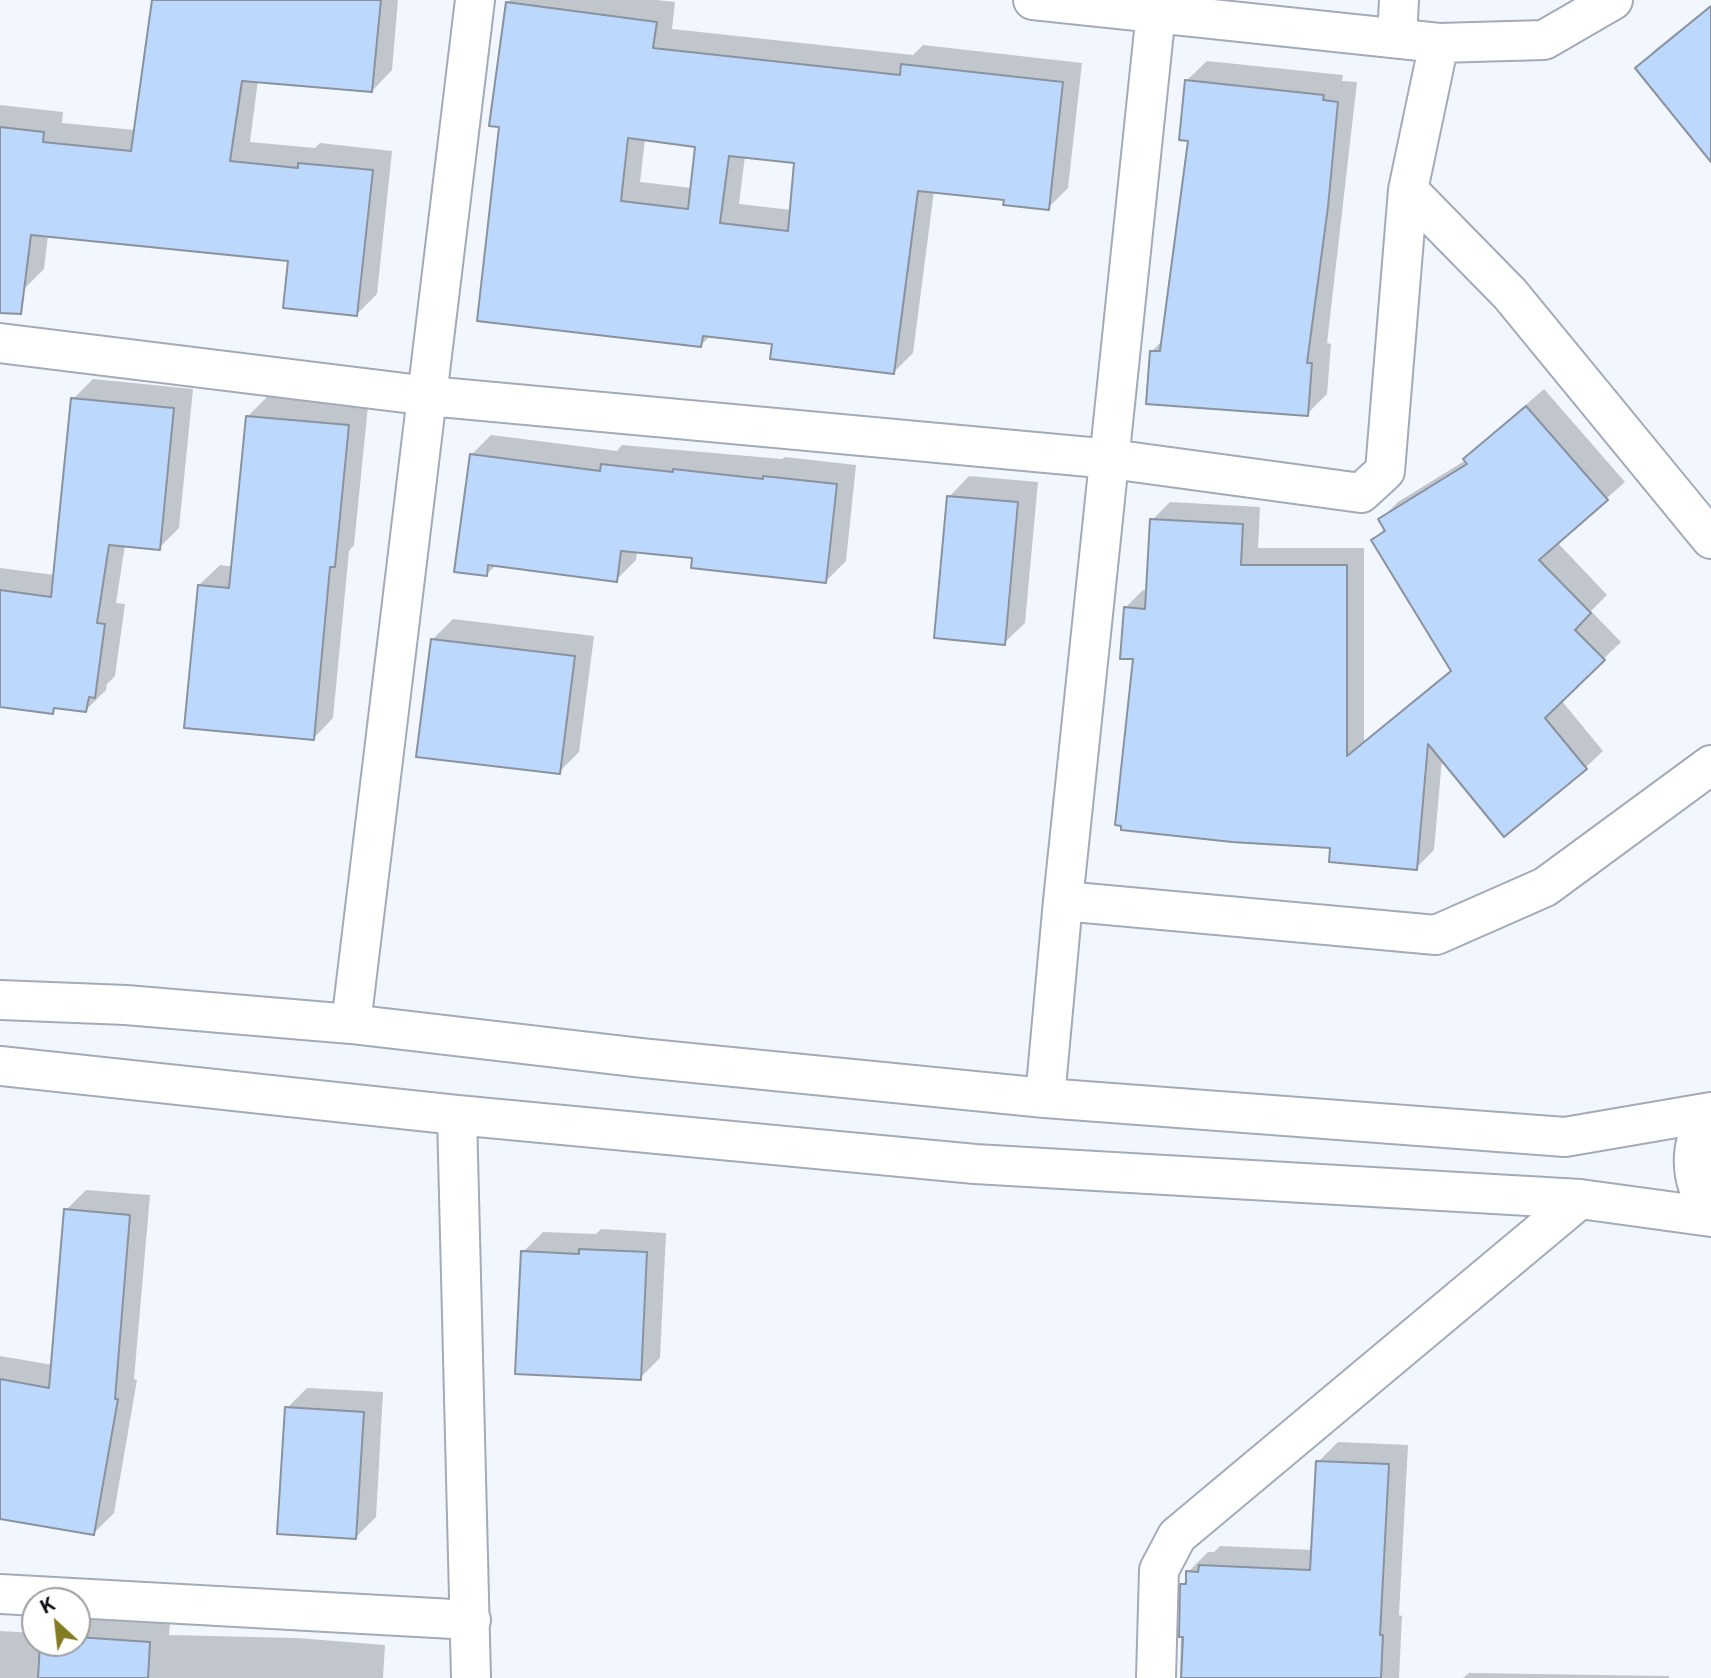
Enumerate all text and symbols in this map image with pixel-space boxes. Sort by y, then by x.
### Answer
north arrow [21,1587,91,1657]
text: K [36,1592,58,1618]

